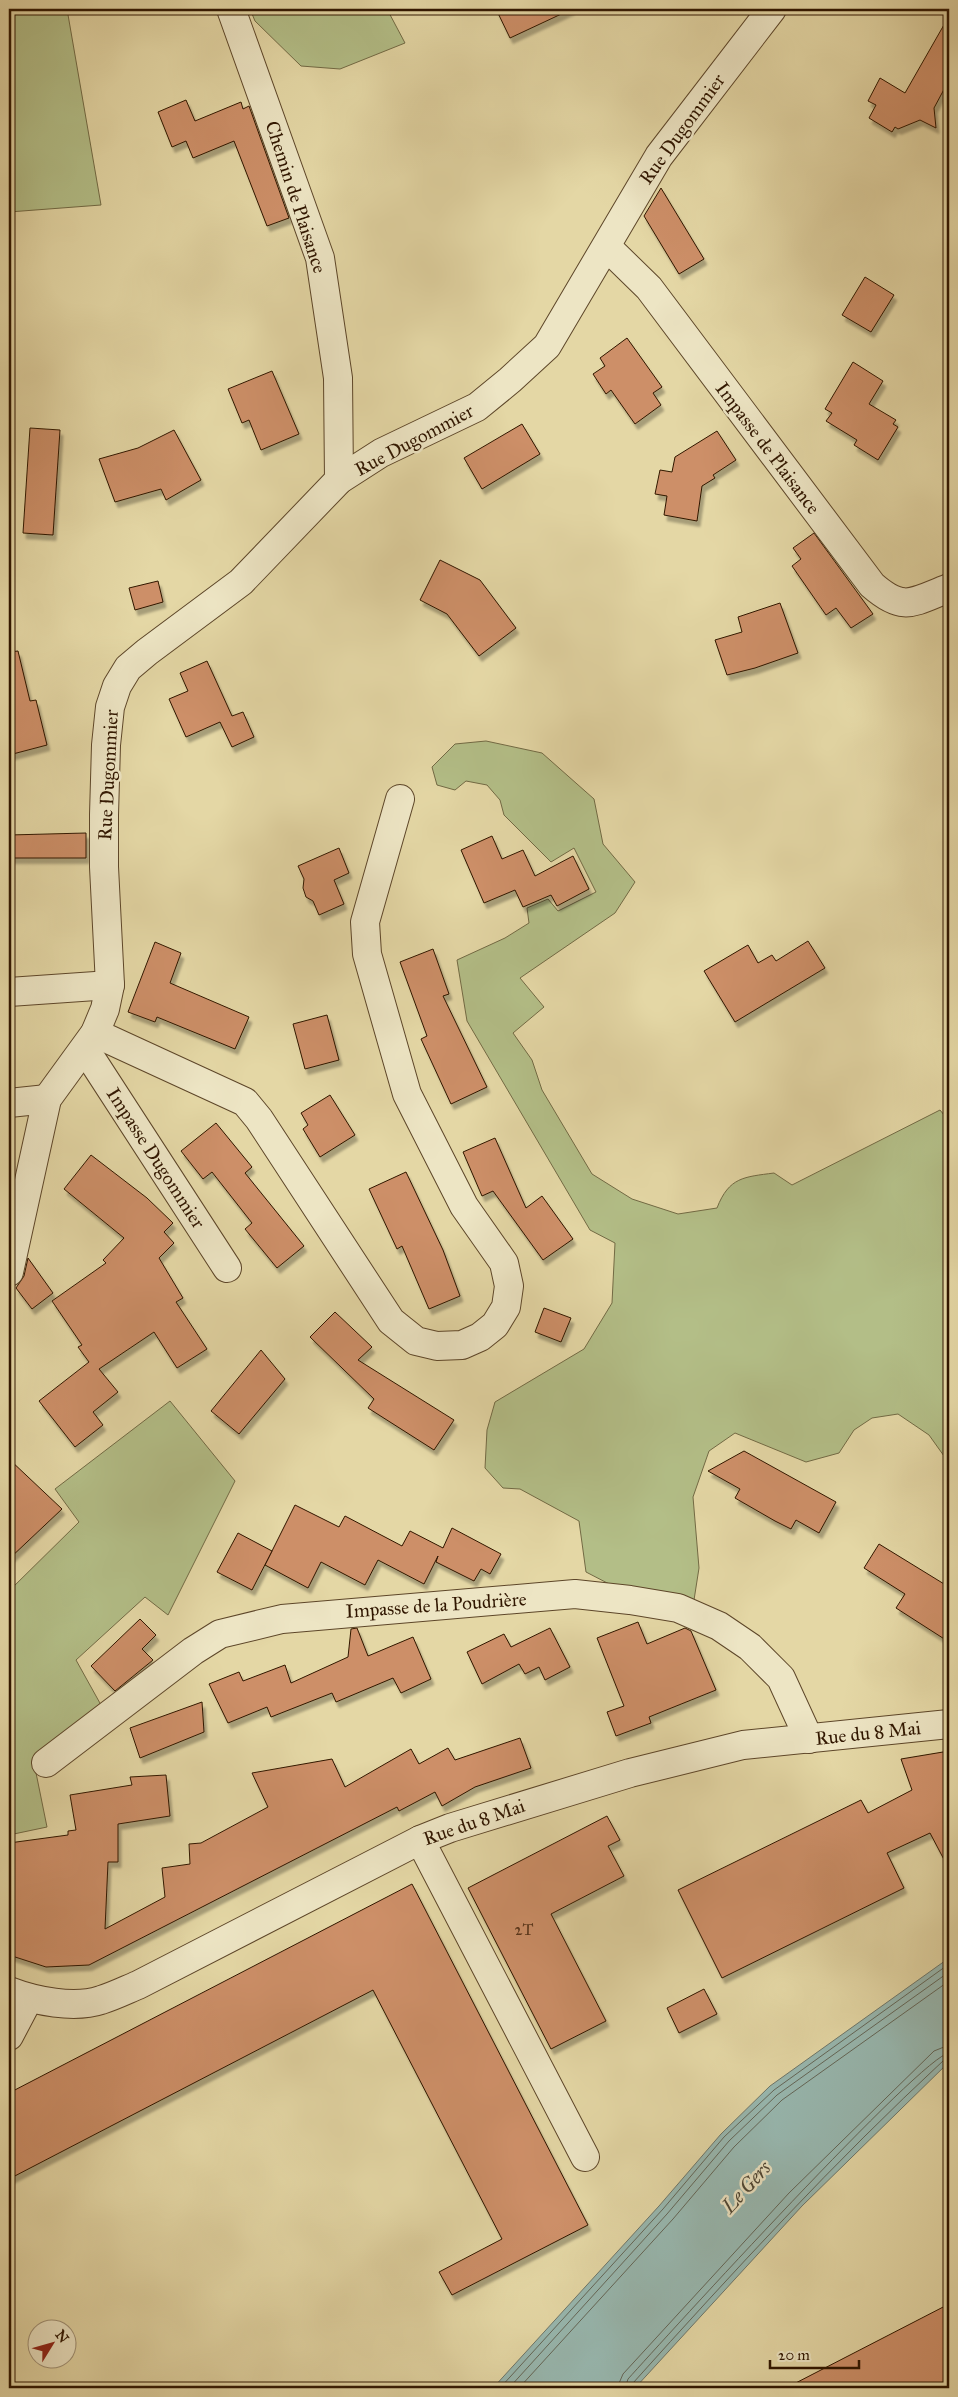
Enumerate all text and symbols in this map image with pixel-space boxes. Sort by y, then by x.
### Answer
street label: Rue Dugommier [634,69,731,189]
street label: Chemin de Plaisance [261,118,332,276]
street label: Impasse de Plaisance [711,377,825,519]
street label: Rue Dugommier [351,399,479,482]
street label: Rue Dugommier [93,708,124,841]
street label: Impasse Dugommier [101,1083,211,1234]
street label: Impasse de la Poudrière [345,1587,527,1623]
street label: Rue du 8 Mai [814,1716,922,1750]
street label: Rue du 8 Mai [420,1794,528,1850]
house number: 2T [515,1920,533,1939]
water label: Le Gers [716,2155,776,2219]
north arrow [28,2320,78,2370]
text: N [52,2327,72,2346]
scale bar [770,2337,859,2369]
text: 20 m [778,2346,810,2364]

